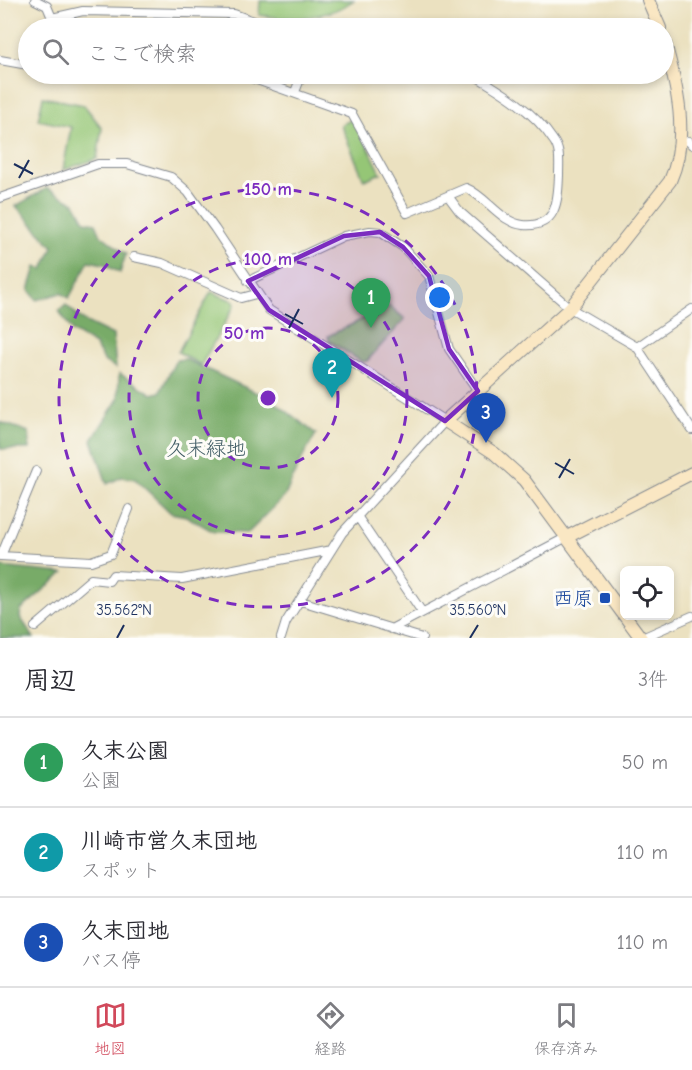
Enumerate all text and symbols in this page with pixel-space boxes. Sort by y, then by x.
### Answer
search box [18,18,674,84]
icon: search [39,35,72,68]
text: ここで検索 [87,41,197,67]
text: 150 m [244,179,292,200]
text: 100 m [244,249,292,270]
pin: 1 [352,278,391,328]
your location [425,283,454,312]
text: 50 m [224,323,264,344]
pin: 2 [312,348,352,398]
centre of rings [258,388,278,408]
pin: 3 [466,394,506,443]
park label: 久末緑地 [166,437,246,460]
map controls [620,566,674,620]
button: locate [620,566,674,620]
place label: 西原 [553,587,593,610]
marker: 西原 [598,591,612,605]
text: 35.562°N [96,601,152,619]
text: 35.560°N [450,601,507,619]
text: 周辺 [24,666,76,696]
text: 3件 [638,668,668,691]
text: 久末公園 [81,738,169,764]
text: 1 [40,751,47,774]
text: 50 m [622,751,668,774]
text: 公園 [81,769,121,792]
text: 川崎市営久末団地 [81,828,257,854]
text: 2 [39,841,48,864]
text: 110 m [617,841,668,864]
text: スポット [81,859,161,882]
text: 久末団地 [81,918,169,944]
text: 3 [39,931,48,954]
text: 110 m [617,931,668,954]
text: バス停 [81,949,141,972]
tab: 地図 [94,999,127,1059]
tab: 経路 [314,999,347,1059]
tab: 保存済み [534,999,598,1059]

